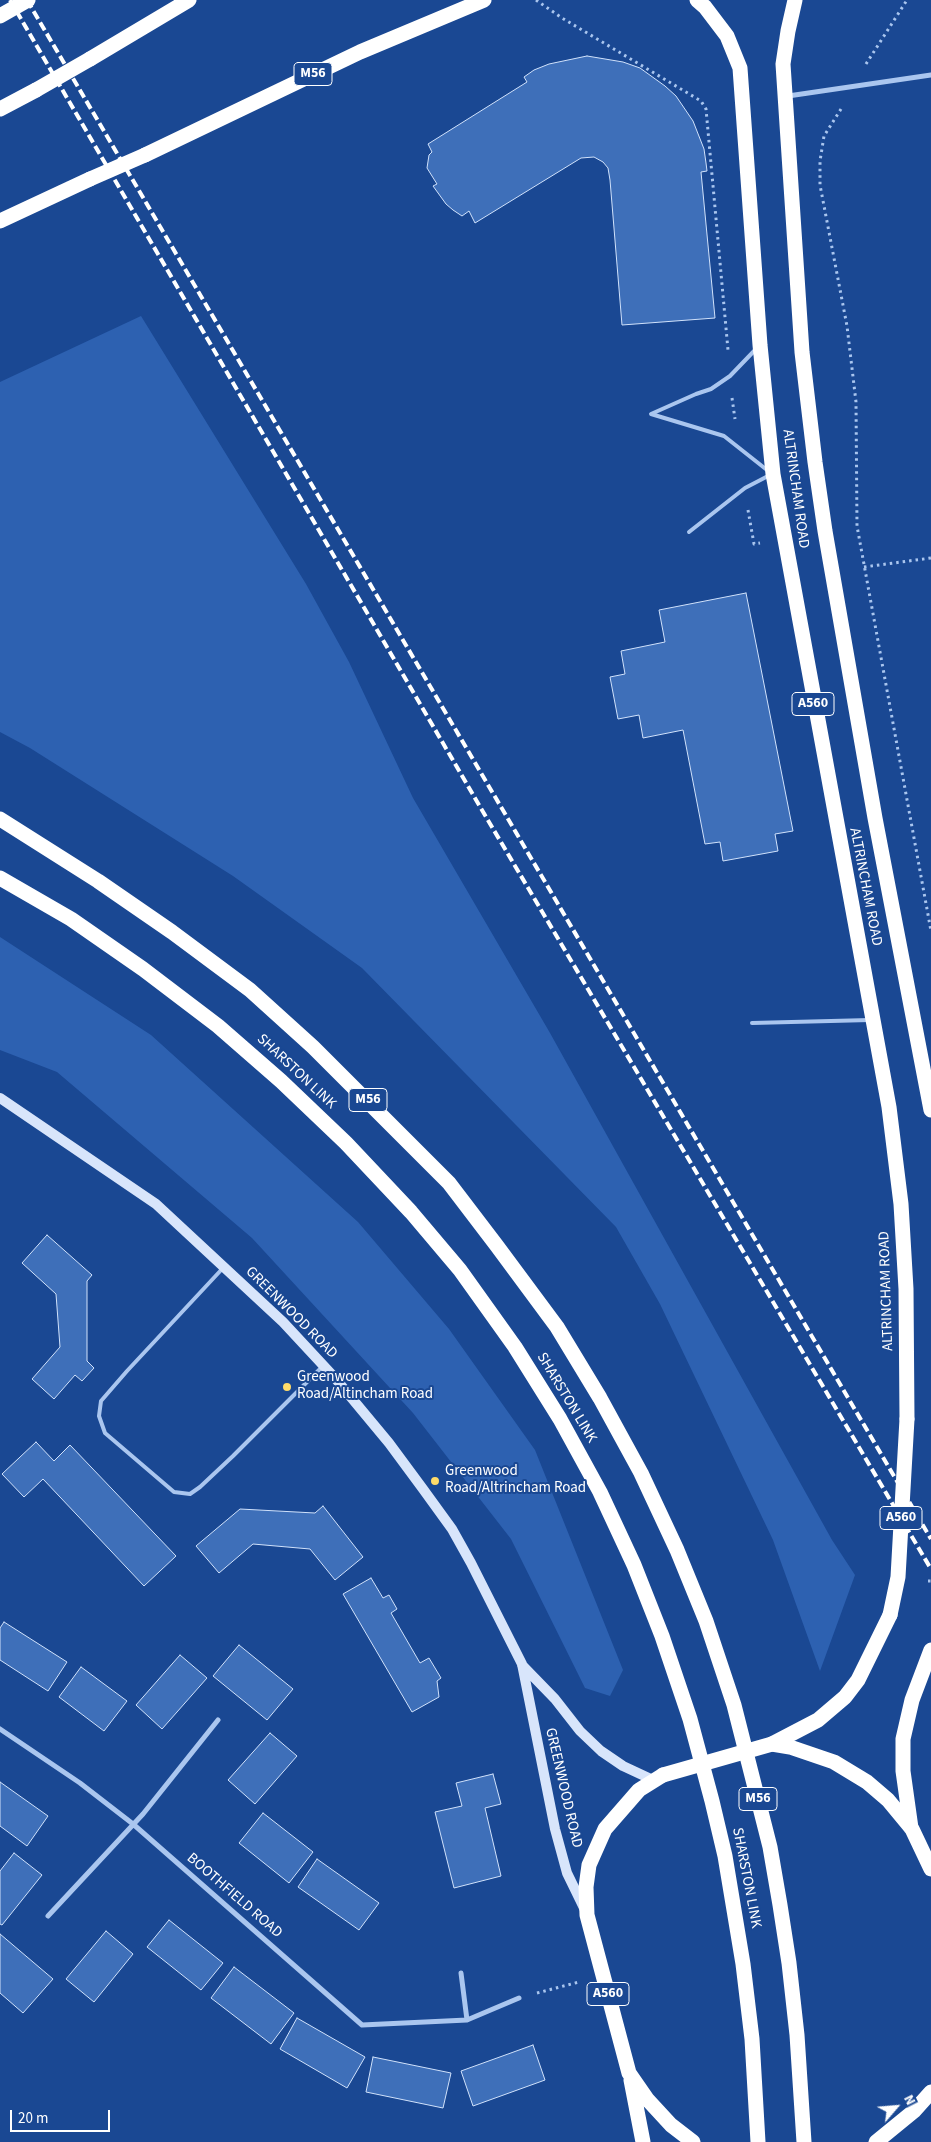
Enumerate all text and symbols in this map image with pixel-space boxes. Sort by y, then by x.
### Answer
road number: M56 [294,62,332,86]
street label: ALTRINCHAM ROAD [778,428,812,550]
road number: A560 [792,692,834,716]
street label: ALTRINCHAM ROAD [845,826,885,948]
street label: SHARSTON LINK [253,1031,339,1113]
road number: M56 [349,1088,387,1112]
street label: ALTRINCHAM ROAD [876,1231,898,1351]
street label: GREENWOOD ROAD [241,1263,341,1363]
street label: SHARSTON LINK [532,1350,600,1446]
place label: Greenwood Road/Altincham Road [297,1369,433,1404]
marker: Greenwood Road/Altincham Road [281,1381,293,1393]
place label: Greenwood Road/Altrincham Road [445,1463,586,1498]
marker: Greenwood Road/Altrincham Road [429,1475,441,1487]
road number: A560 [880,1506,922,1530]
street label: GREENWOOD ROAD [540,1726,586,1850]
road number: M56 [739,1788,777,1810]
street label: SHARSTON LINK [727,1826,765,1930]
street label: BOOTHFIELD ROAD [183,1850,285,1942]
road number: A560 [587,1982,629,2006]
north arrow [871,2082,921,2132]
text: N [898,2092,920,2109]
scale bar [12,2100,112,2132]
text: 20 m [18,2108,48,2129]

